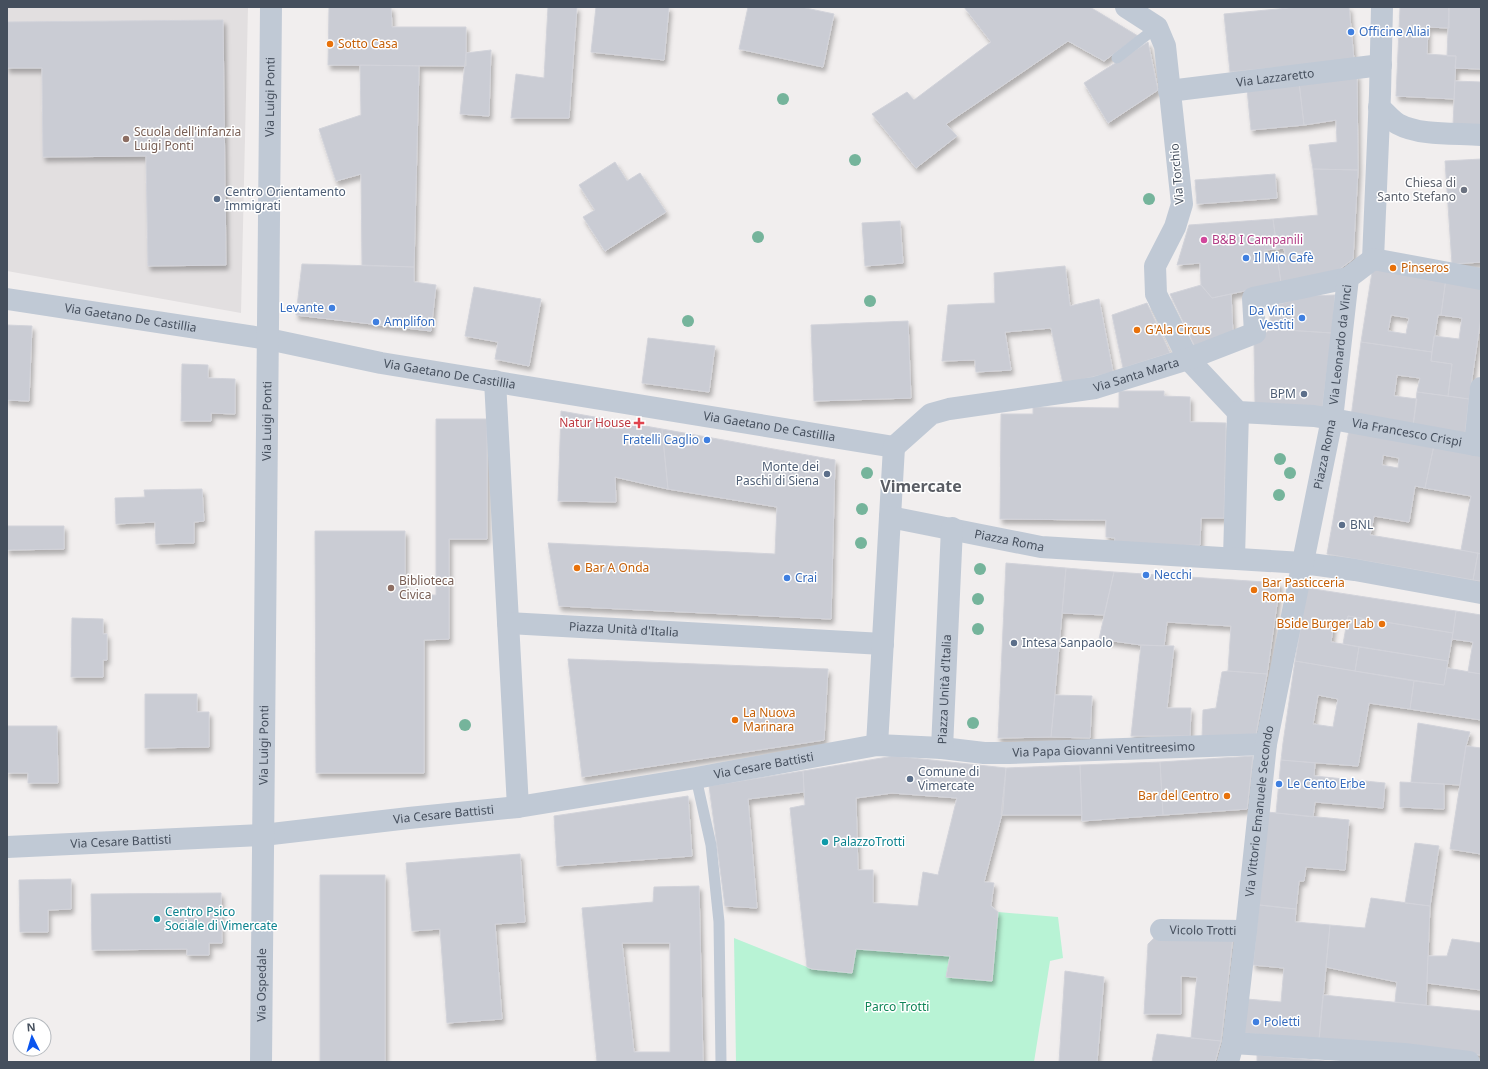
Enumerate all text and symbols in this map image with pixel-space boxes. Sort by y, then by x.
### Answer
place label: Officine Aliai [1359,23,1430,40]
marker: Officine Aliai [1346,27,1356,37]
place label: Sotto Casa [338,35,398,52]
marker: Sotto Casa [325,39,335,49]
street label: Via Luigi Ponti [261,57,279,137]
street label: Via Lazzaretto [1235,64,1315,91]
place label: Scuola dell'infanzia Luigi Ponti [134,123,241,154]
marker: Scuola dell'infanzia Luigi Ponti [121,134,131,144]
street label: Via Torchio [1165,143,1188,205]
place label: Chiesa di Santo Stefano [1377,174,1456,205]
place label: Centro Orientamento Immigrati [225,183,346,214]
marker: Chiesa di Santo Stefano [1459,185,1469,195]
marker: Centro Orientamento Immigrati [212,194,222,204]
place label: B&B I Campanili [1212,231,1303,248]
marker: B&B I Campanili [1199,235,1209,245]
place label: Il Mio Cafè [1254,249,1314,266]
marker: Il Mio Cafè [1241,253,1251,263]
place label: Pinseros [1401,259,1449,276]
marker: Pinseros [1388,263,1398,273]
street label: Via Leonardo da Vinci [1325,283,1355,406]
street label: Via Gaetano De Castillia [63,299,198,336]
place label: Levante [280,299,324,316]
place label: Da Vinci Vestiti [1249,302,1294,333]
marker: Levante [327,303,337,313]
place label: Amplifon [384,313,435,330]
marker: Da Vinci Vestiti [1297,313,1307,323]
marker: Amplifon [371,317,381,327]
place label: G'Ala Circus [1145,321,1211,338]
marker: G'Ala Circus [1132,325,1142,335]
street label: Via Santa Marta [1091,353,1181,396]
street label: Via Gaetano De Castillia [382,355,517,393]
street label: Via Luigi Ponti [258,381,275,461]
place label: BPM [1270,385,1296,402]
marker: BPM [1299,389,1309,399]
street label: Via Gaetano De Castillia [702,407,837,445]
place label: Natur House [559,414,631,431]
street label: Via Francesco Crispi [1350,414,1463,450]
marker: Natur House [634,418,644,428]
street label: Piazza Roma [1309,418,1340,491]
place label: Fratelli Caglio [623,431,699,448]
marker: Fratelli Caglio [702,435,712,445]
place label: Monte dei Paschi di Siena [736,458,819,489]
marker: Monte dei Paschi di Siena [822,469,832,479]
district label: Vimercate [880,475,962,497]
place label: BNL [1350,516,1373,533]
marker: BNL [1337,520,1347,530]
street label: Piazza Roma [973,525,1046,555]
place label: Bar A Onda [585,559,649,576]
marker: Bar A Onda [572,563,582,573]
place label: Necchi [1154,566,1192,583]
place label: Crai [795,569,817,586]
marker: Necchi [1141,570,1151,580]
place label: Biblioteca Civica [399,572,454,603]
marker: Crai [782,573,792,583]
place label: Bar Pasticceria Roma [1262,574,1345,605]
marker: Biblioteca Civica [386,583,396,593]
marker: Bar Pasticceria Roma [1249,585,1259,595]
place label: BSide Burger Lab [1277,615,1374,632]
street label: Piazza Unità d'Italia [568,617,679,641]
marker: BSide Burger Lab [1377,619,1387,629]
street label: Piazza Unità d'Italia [933,634,955,745]
place label: Intesa Sanpaolo [1022,634,1113,651]
marker: Intesa Sanpaolo [1009,638,1019,648]
place label: La Nuova Marinara [743,704,796,735]
street label: Via Luigi Ponti [255,705,272,785]
marker: La Nuova Marinara [730,715,740,725]
street label: Via Vittorio Emanuele Secondo [1241,724,1278,898]
street label: Via Papa Giovanni Ventitreesimo [1012,737,1195,761]
street label: Via Cesare Battisti [712,748,815,783]
place label: Comune di Vimercate [918,763,979,794]
marker: Comune di Vimercate [905,774,915,784]
place label: Le Cento Erbe [1287,775,1366,792]
marker: Le Cento Erbe [1274,779,1284,789]
place label: Bar del Centro [1138,787,1219,804]
marker: Bar del Centro [1222,791,1232,801]
street label: Via Cesare Battisti [392,800,495,828]
street label: Via Cesare Battisti [70,830,172,852]
place label: PalazzoTrotti [833,833,905,850]
marker: PalazzoTrotti [820,837,830,847]
place label: Centro Psico Sociale di Vimercate [165,903,278,934]
marker: Centro Psico Sociale di Vimercate [152,914,162,924]
street label: Vicolo Trotti [1170,921,1236,939]
street label: Via Ospedale [252,948,270,1022]
park label: Parco Trotti [865,998,929,1015]
place label: Poletti [1264,1013,1300,1030]
north arrow [12,1017,52,1057]
marker: Poletti [1251,1017,1261,1027]
text: N [26,1019,36,1034]

